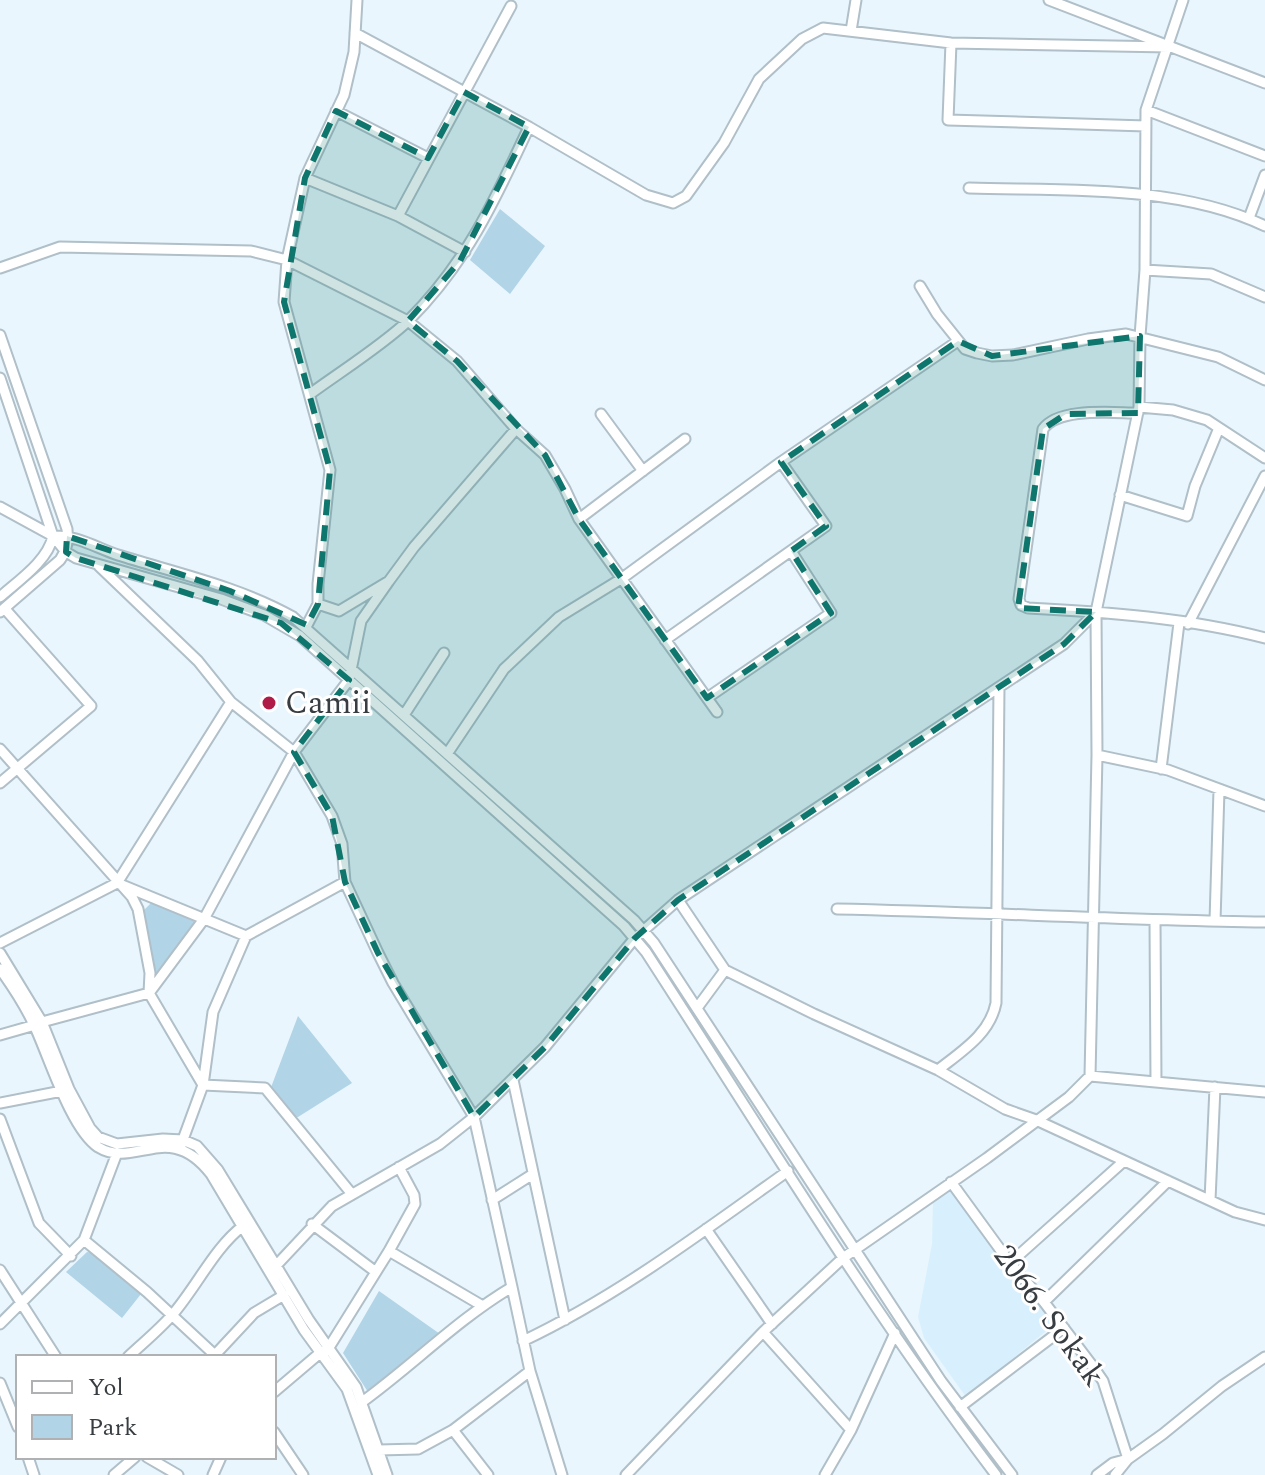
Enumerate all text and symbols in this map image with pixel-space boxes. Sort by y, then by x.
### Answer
place label: Camii [285,679,371,728]
marker: Camii [260,694,278,712]
street label: 2066. Sokak [980,1235,1118,1397]
legend [16,1355,276,1459]
text: Yol [88,1370,124,1406]
text: Park [88,1410,138,1446]

